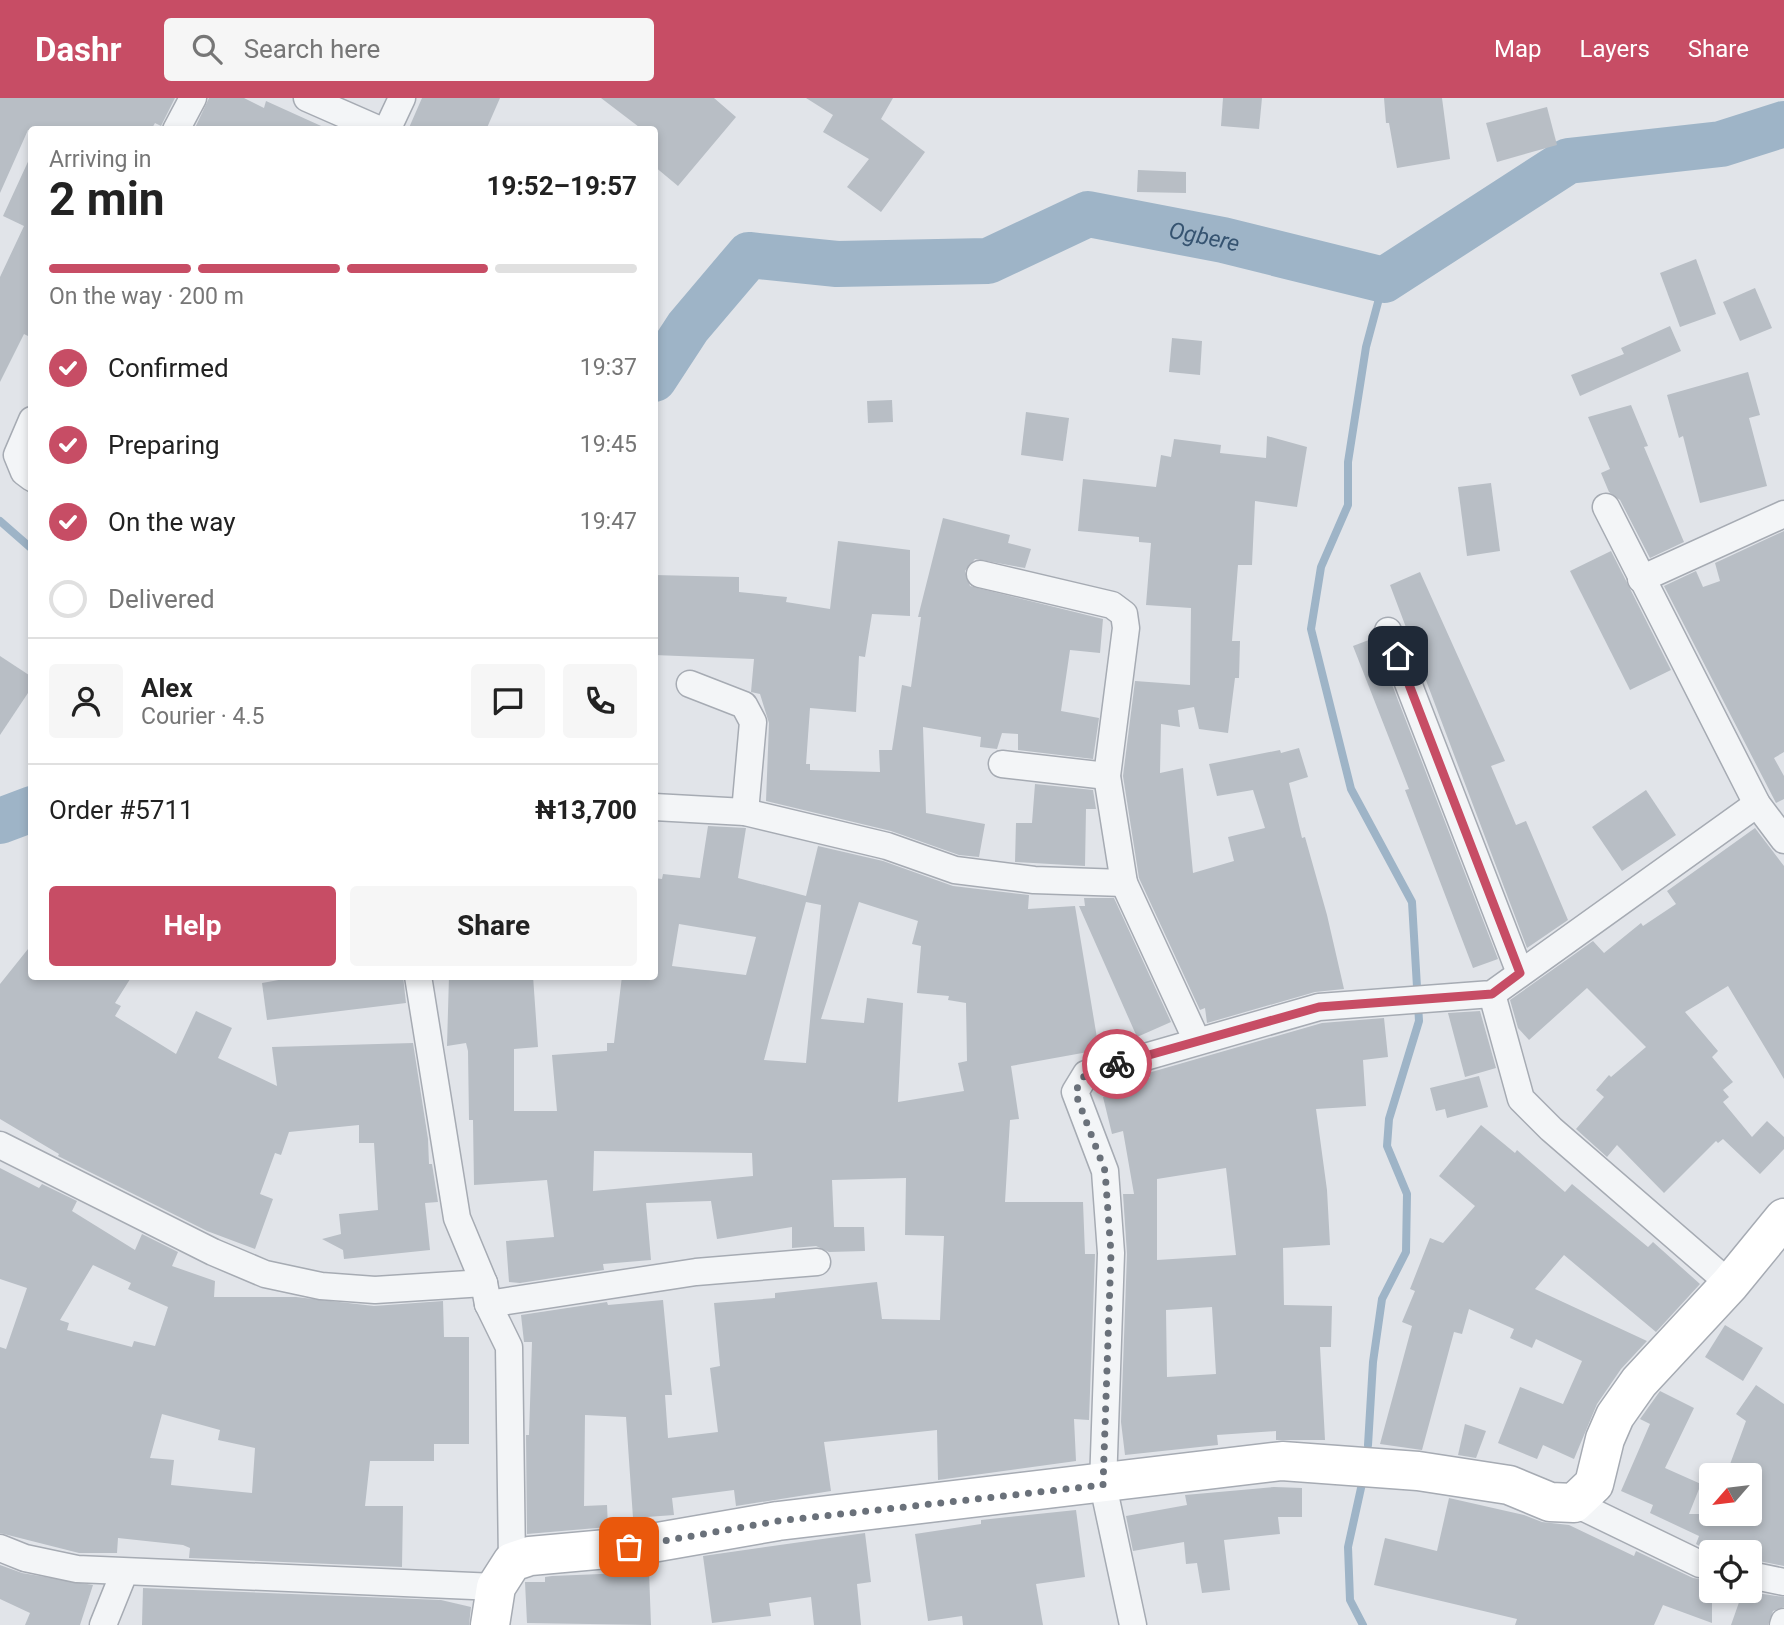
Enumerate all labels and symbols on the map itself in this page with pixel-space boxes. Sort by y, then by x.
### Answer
water label: Ogbere [1167,216,1243,257]
pin [1368,626,1428,686]
courier [1082,1029,1152,1099]
north arrow [1699,1463,1762,1526]
pin [599,1517,659,1577]

